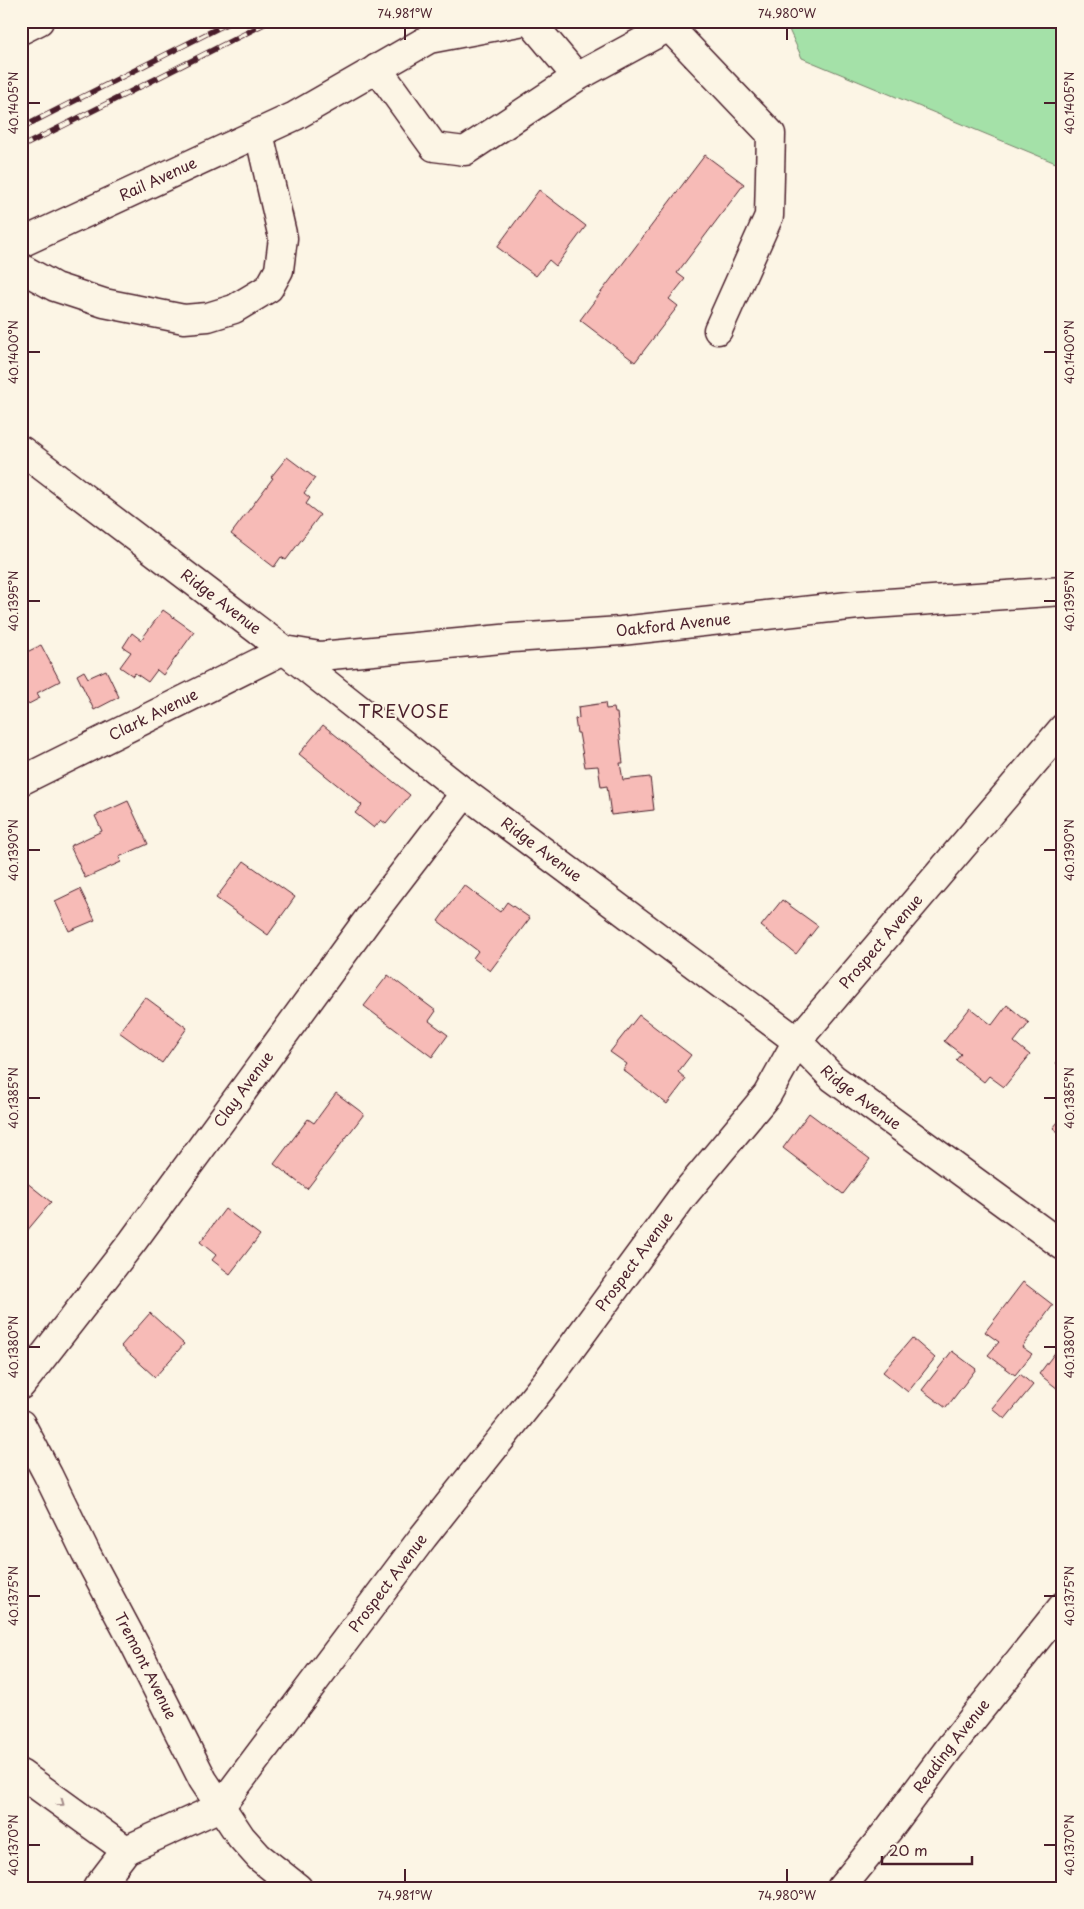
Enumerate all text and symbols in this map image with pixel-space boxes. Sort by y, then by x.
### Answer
text: 74.981°W [378,4,433,22]
text: 74.980°W [758,4,817,22]
text: 40.1405°N [4,72,22,134]
text: 40.1405°N [1060,72,1078,134]
street label: Rail Avenue [115,150,200,206]
text: 40.1400°N [4,320,22,384]
text: 40.1400°N [1060,320,1078,384]
street label: Ridge Avenue [177,563,267,639]
text: 40.1395°N [4,571,22,631]
text: 40.1395°N [1060,571,1078,631]
street label: Oakford Avenue [615,606,732,641]
street label: Clark Avenue [104,682,201,746]
district label: TREVOSE [358,697,450,724]
street label: Ridge Avenue [497,811,587,887]
text: 40.1390°N [4,819,22,881]
text: 40.1390°N [1060,819,1078,881]
street label: Prospect Avenue [833,888,927,994]
street label: Clay Avenue [207,1046,278,1131]
street label: Ridge Avenue [816,1059,907,1134]
text: 40.1385°N [4,1067,22,1129]
text: 40.1385°N [1060,1067,1078,1129]
street label: Prospect Avenue [589,1207,678,1316]
text: 40.1380°N [4,1316,22,1378]
text: 40.1380°N [1060,1316,1078,1378]
street label: Prospect Avenue [342,1528,432,1637]
text: 40.1375°N [4,1566,22,1626]
text: 40.1375°N [1060,1566,1078,1626]
street label: Tremont Avenue [110,1608,183,1723]
street label: Reading Avenue [907,1693,994,1797]
one-way arrow [55,1797,65,1806]
text: 40.1370°N [4,1814,22,1876]
text: 40.1370°N [1060,1814,1078,1876]
scale bar [882,1834,972,1866]
text: 20 m [889,1838,928,1861]
text: 74.981°W [378,1886,433,1904]
text: 74.980°W [758,1886,817,1904]

